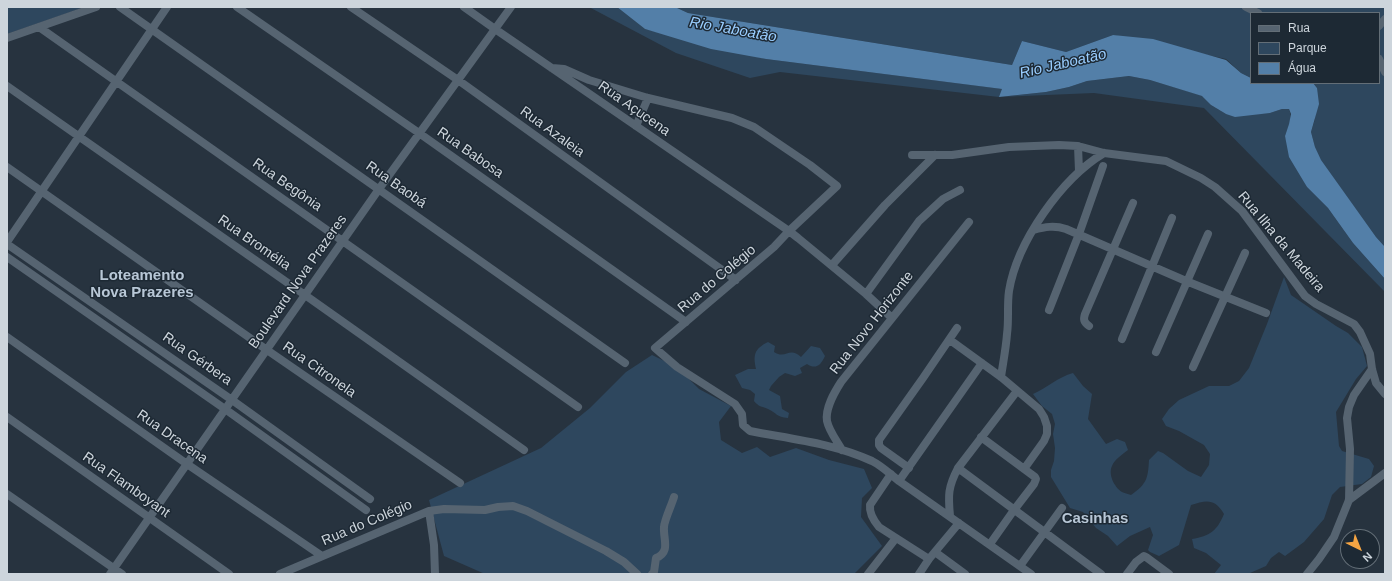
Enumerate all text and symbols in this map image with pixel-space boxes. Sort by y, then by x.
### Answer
legend [1250,12,1380,84]
water label: Rio Jaboatão [688,13,778,47]
text: Rua [1288,21,1310,35]
text: Parque [1288,41,1327,55]
water label: Rio Jaboatão [1018,45,1108,83]
text: Água [1288,61,1316,75]
street label: Rua Açucena [595,78,673,140]
street label: Rua Azaleia [517,103,587,161]
street label: Rua Babosa [434,124,506,182]
street label: Rua Begônia [249,155,325,215]
street label: Rua Baobá [362,158,430,212]
street label: Rua Ilha da Madeira [1234,188,1328,296]
street label: Rua Bromélia [214,212,294,274]
street label: Boulevard Nova Prazeres [245,212,351,352]
street label: Rua do Colégio [675,242,759,316]
district label: Loteamento Nova Prazeres [90,267,194,302]
street label: Rua Novo Horizonte [827,268,917,378]
street label: Rua Gérbera [159,329,235,389]
street label: Rua Citronela [279,339,359,401]
street label: Rua Dracena [133,406,211,468]
street label: Rua Flamboyant [79,449,173,521]
street label: Rua do Colégio [319,496,415,550]
district label: Casinhas [1062,510,1128,528]
north arrow [1340,529,1380,569]
text: N [1361,550,1375,564]

